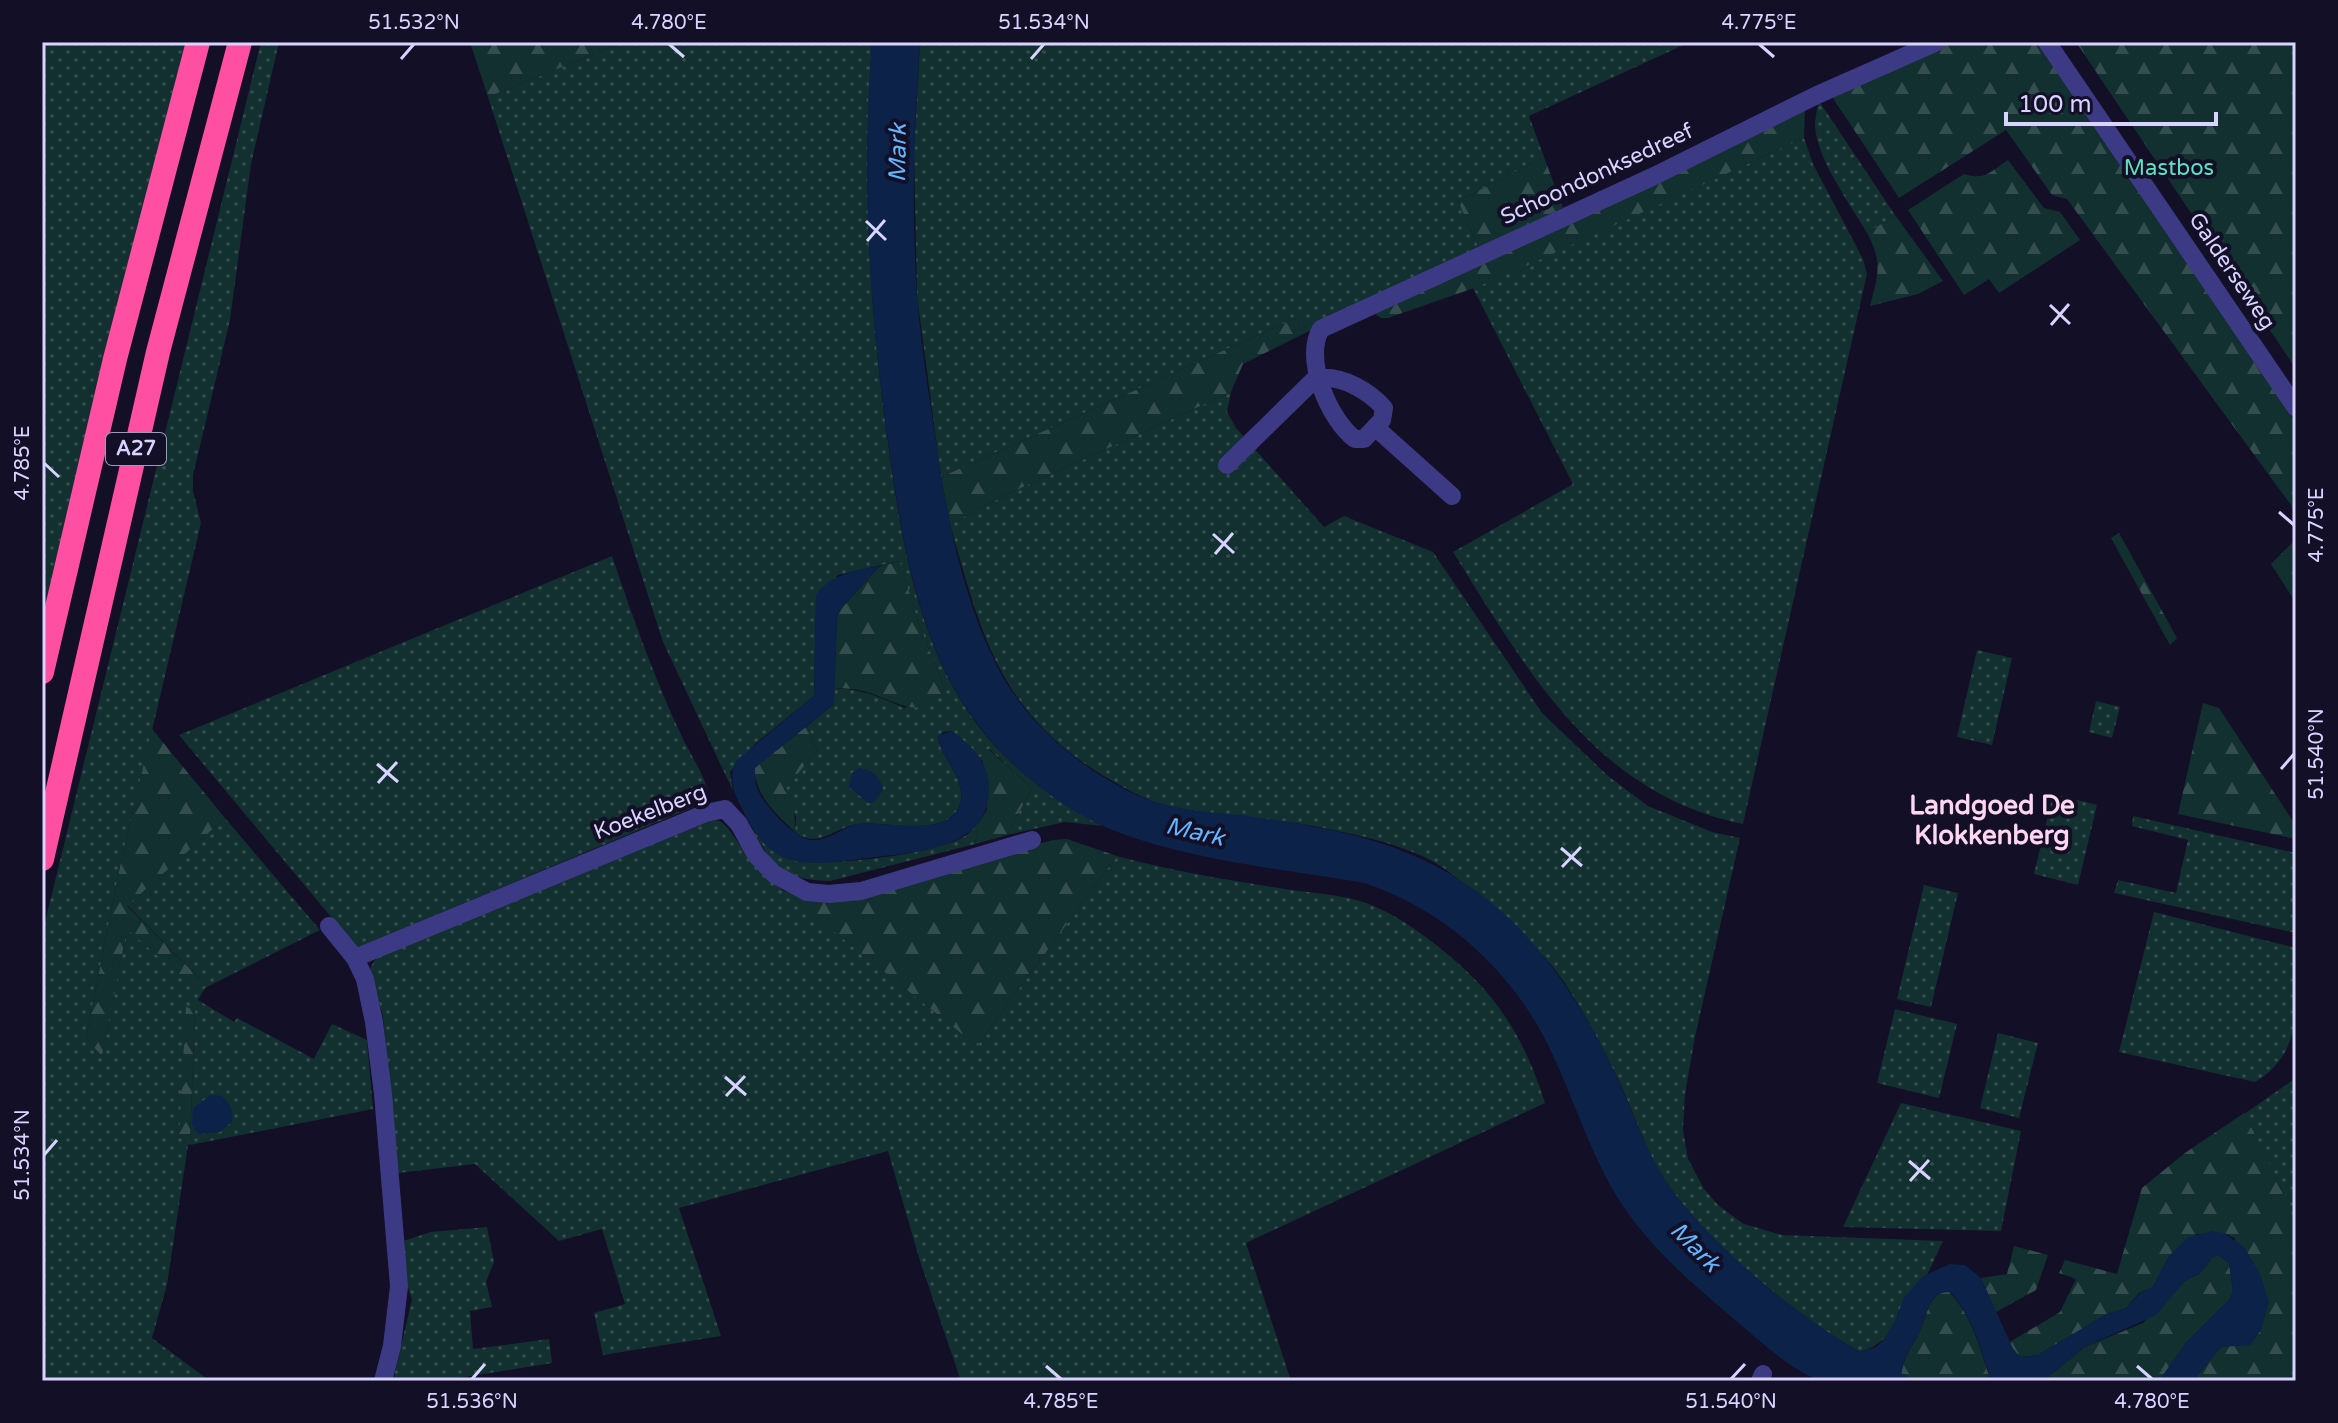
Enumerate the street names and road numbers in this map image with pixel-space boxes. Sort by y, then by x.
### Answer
street label: Schoondonksedreef [1496,118,1698,230]
street label: Galderseweg [2183,207,2281,335]
road number: A27 [106,433,166,465]
street label: Koekelberg [590,779,710,845]

